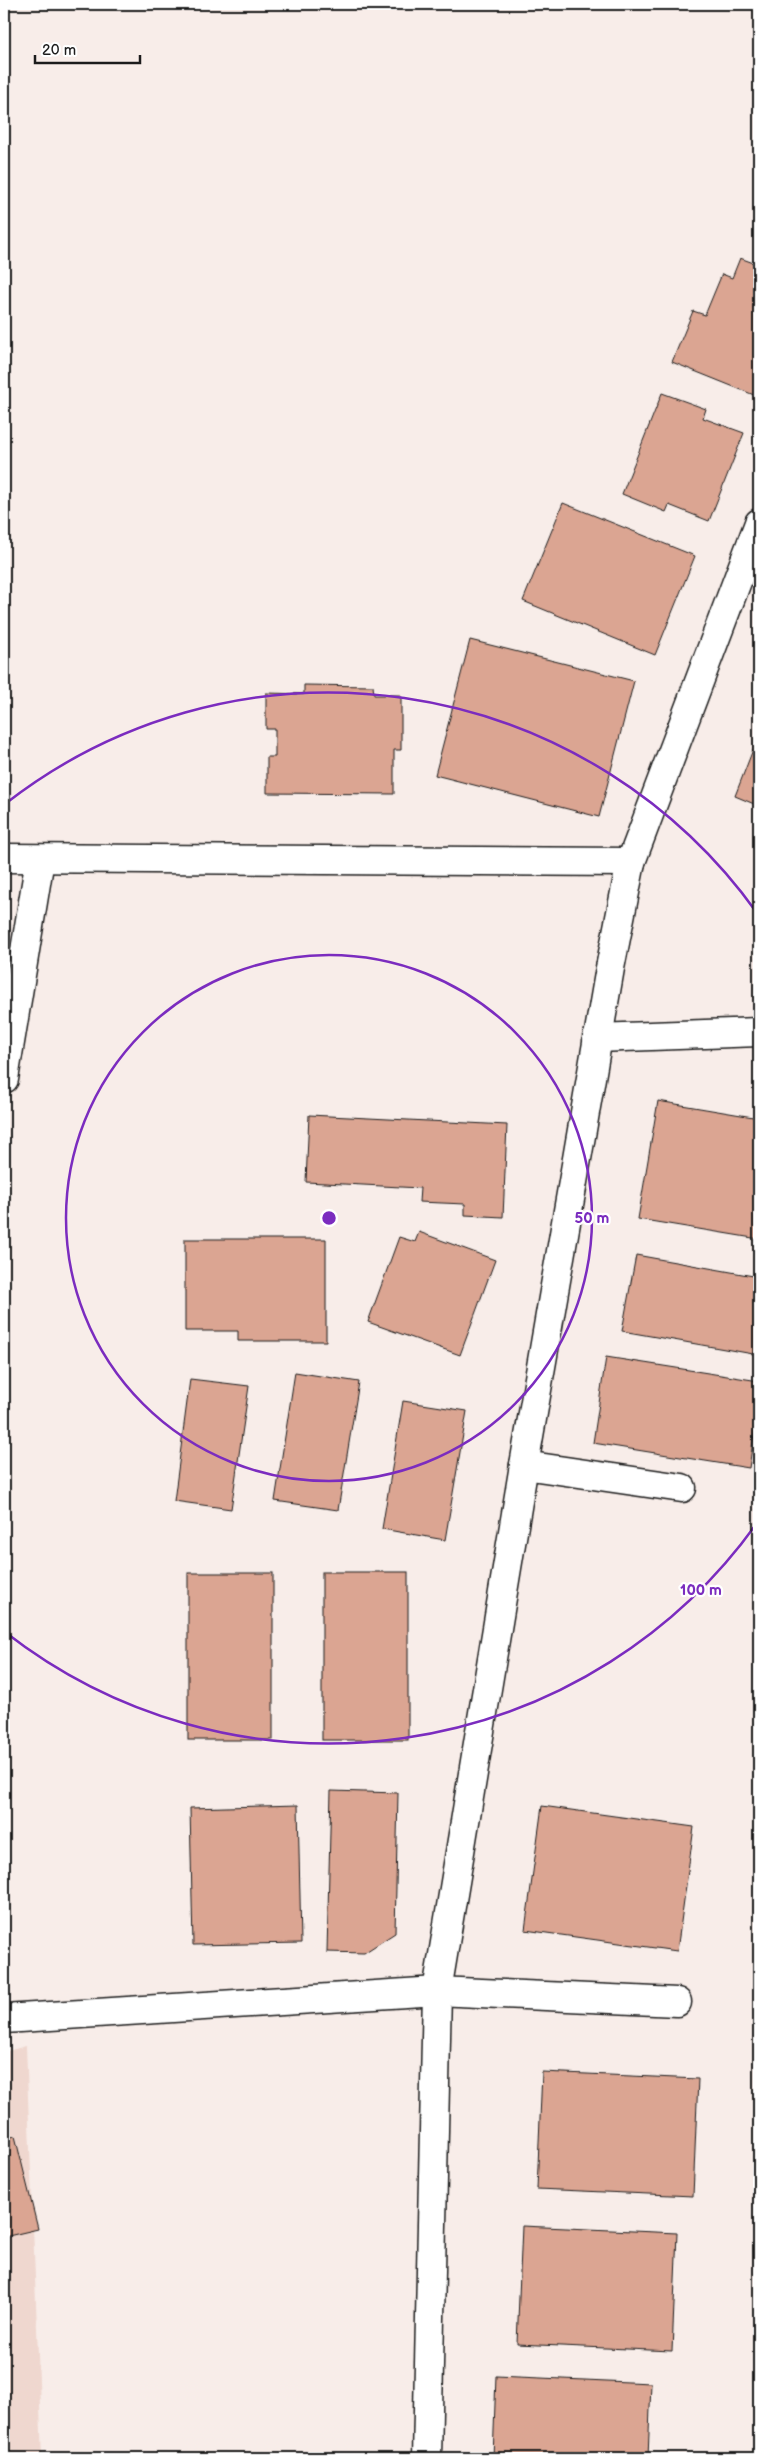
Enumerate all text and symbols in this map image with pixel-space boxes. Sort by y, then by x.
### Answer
scale bar [35,32,140,64]
text: 20 m [42,41,76,60]
centre of rings [320,1209,338,1227]
text: 50 m [575,1209,610,1228]
text: 100 m [680,1581,722,1600]

